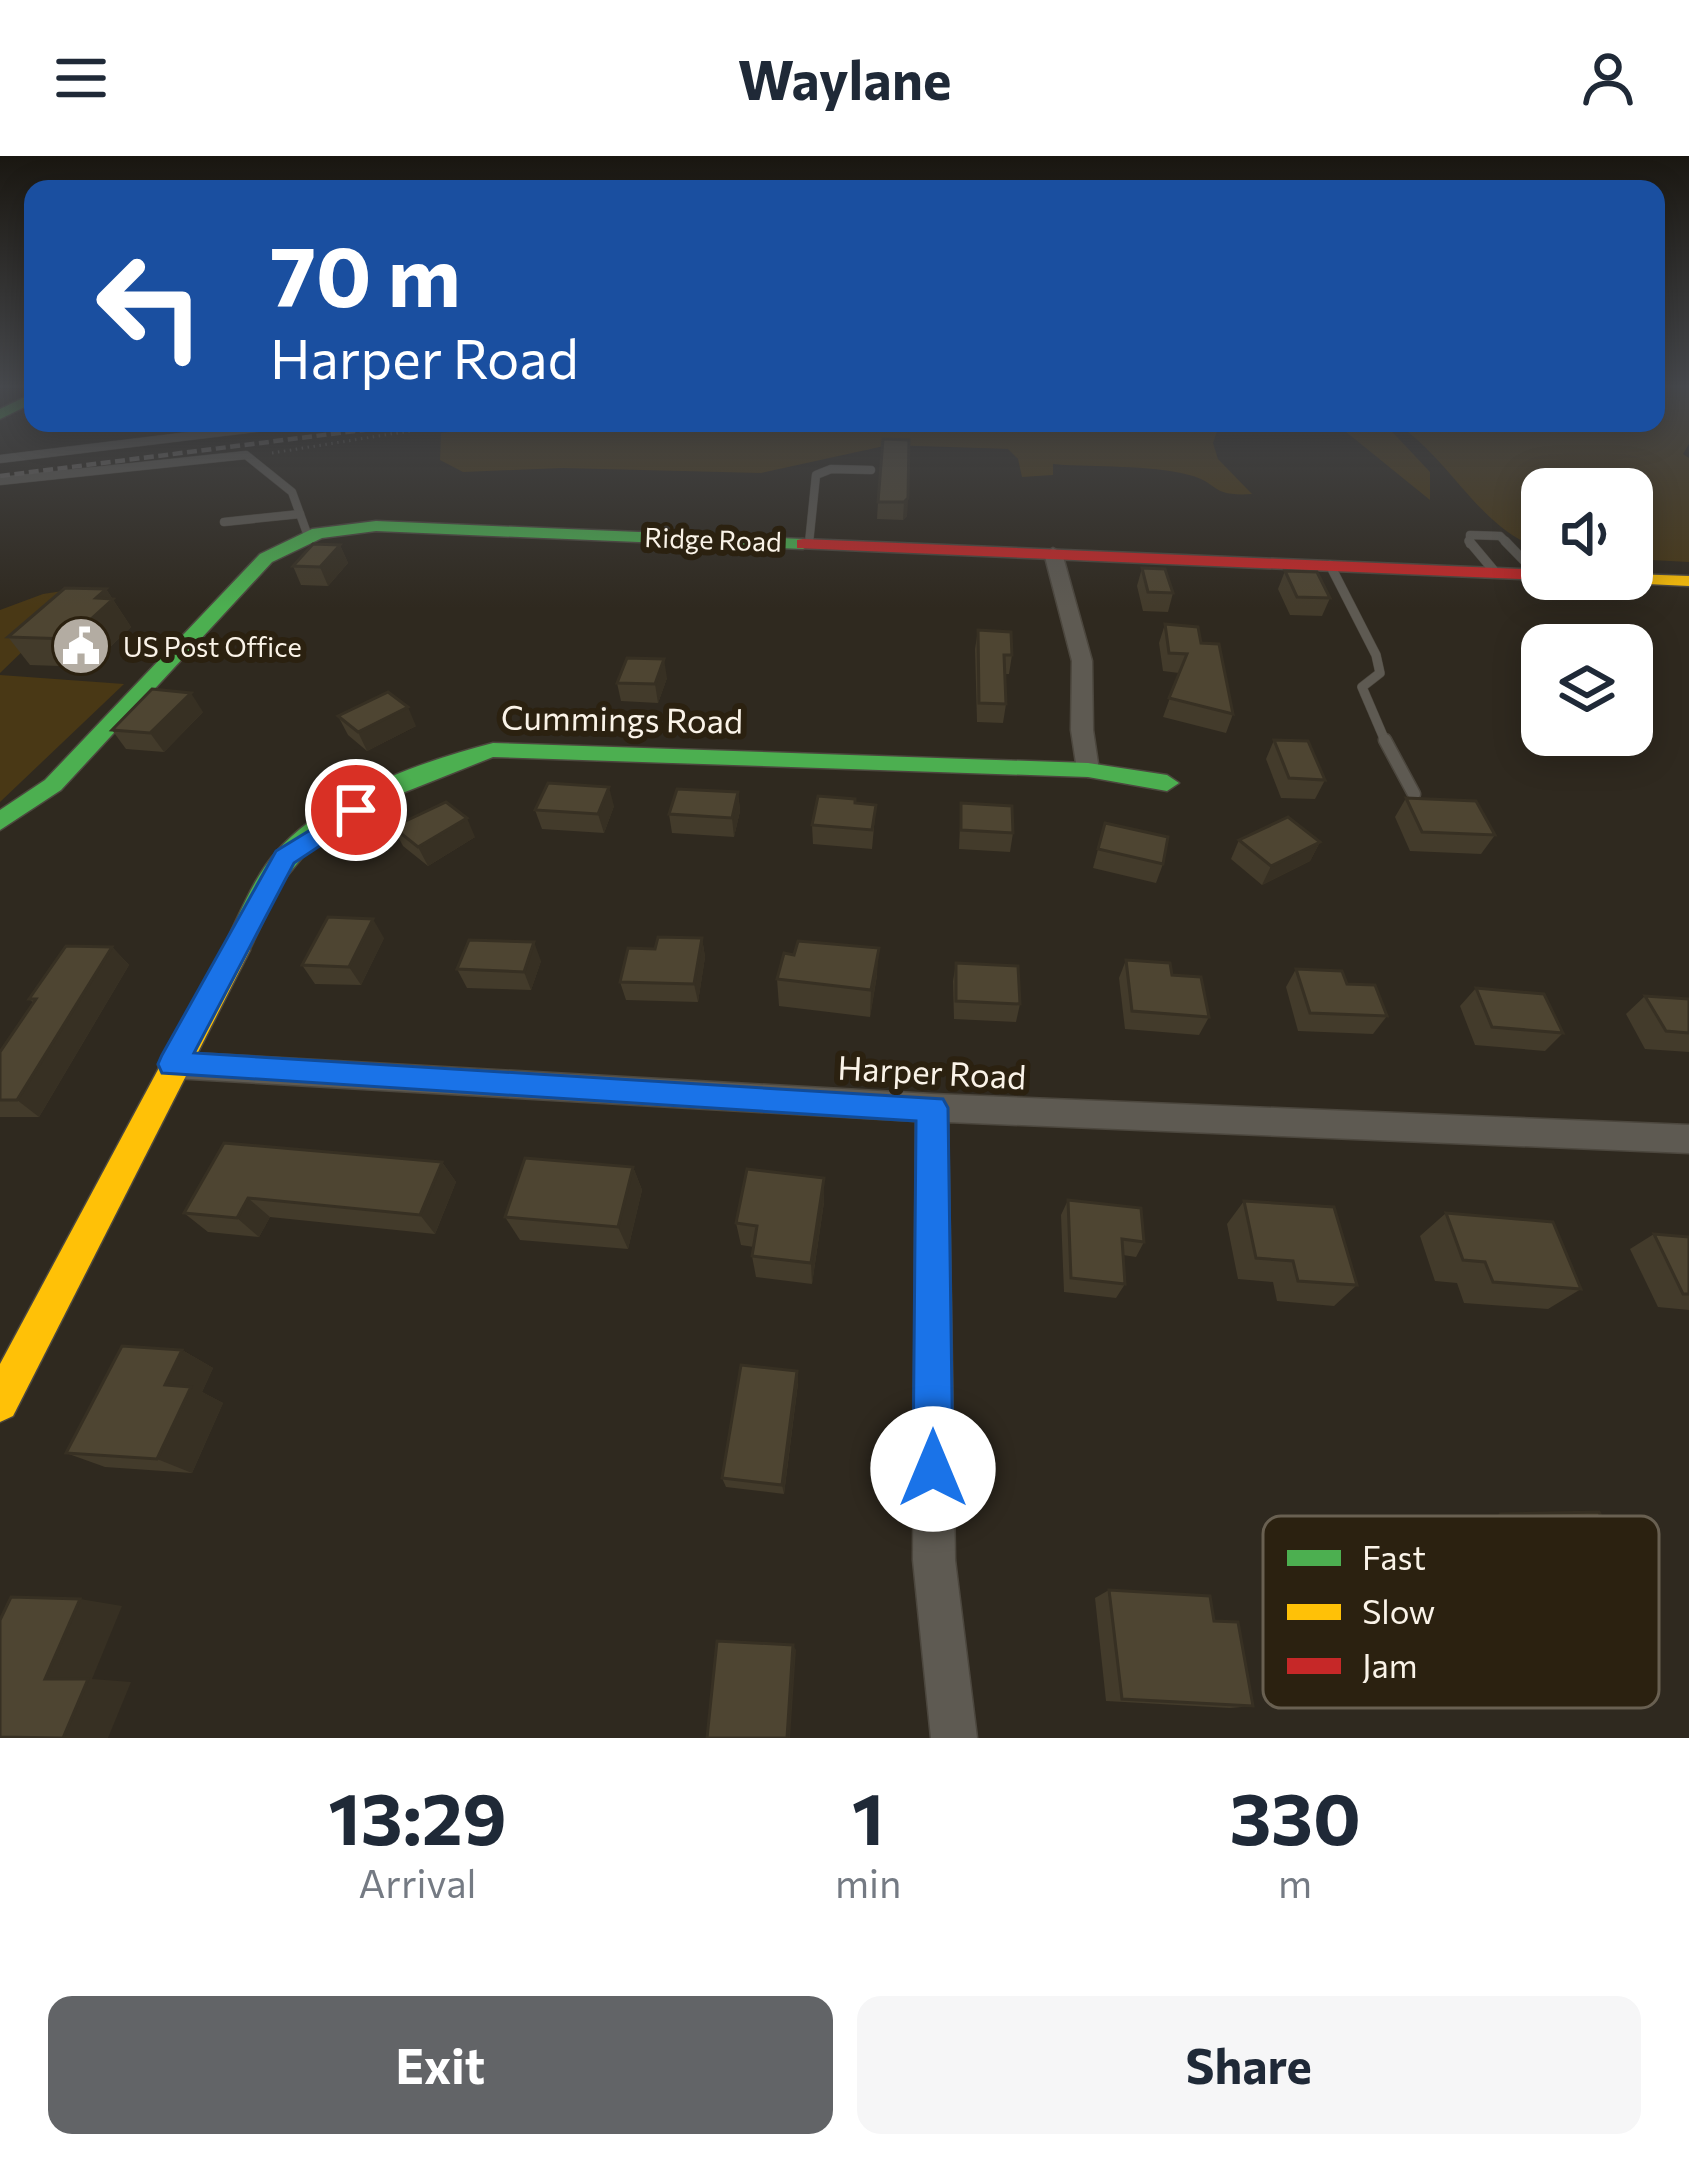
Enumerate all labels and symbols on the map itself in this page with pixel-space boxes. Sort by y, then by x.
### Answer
street label: Ridge Road [644,520,782,558]
public building icon: US Post Office [50,615,112,677]
place label: US Post Office [123,630,302,663]
street label: Cummings Road [501,695,743,741]
pin [305,759,407,861]
street label: Harper Road [837,1046,1027,1096]
position arrow [870,1406,996,1532]
legend [1263,1516,1659,1708]
text: Fast [1362,1536,1426,1577]
text: Slow [1362,1590,1435,1631]
text: Jam [1362,1644,1418,1685]

